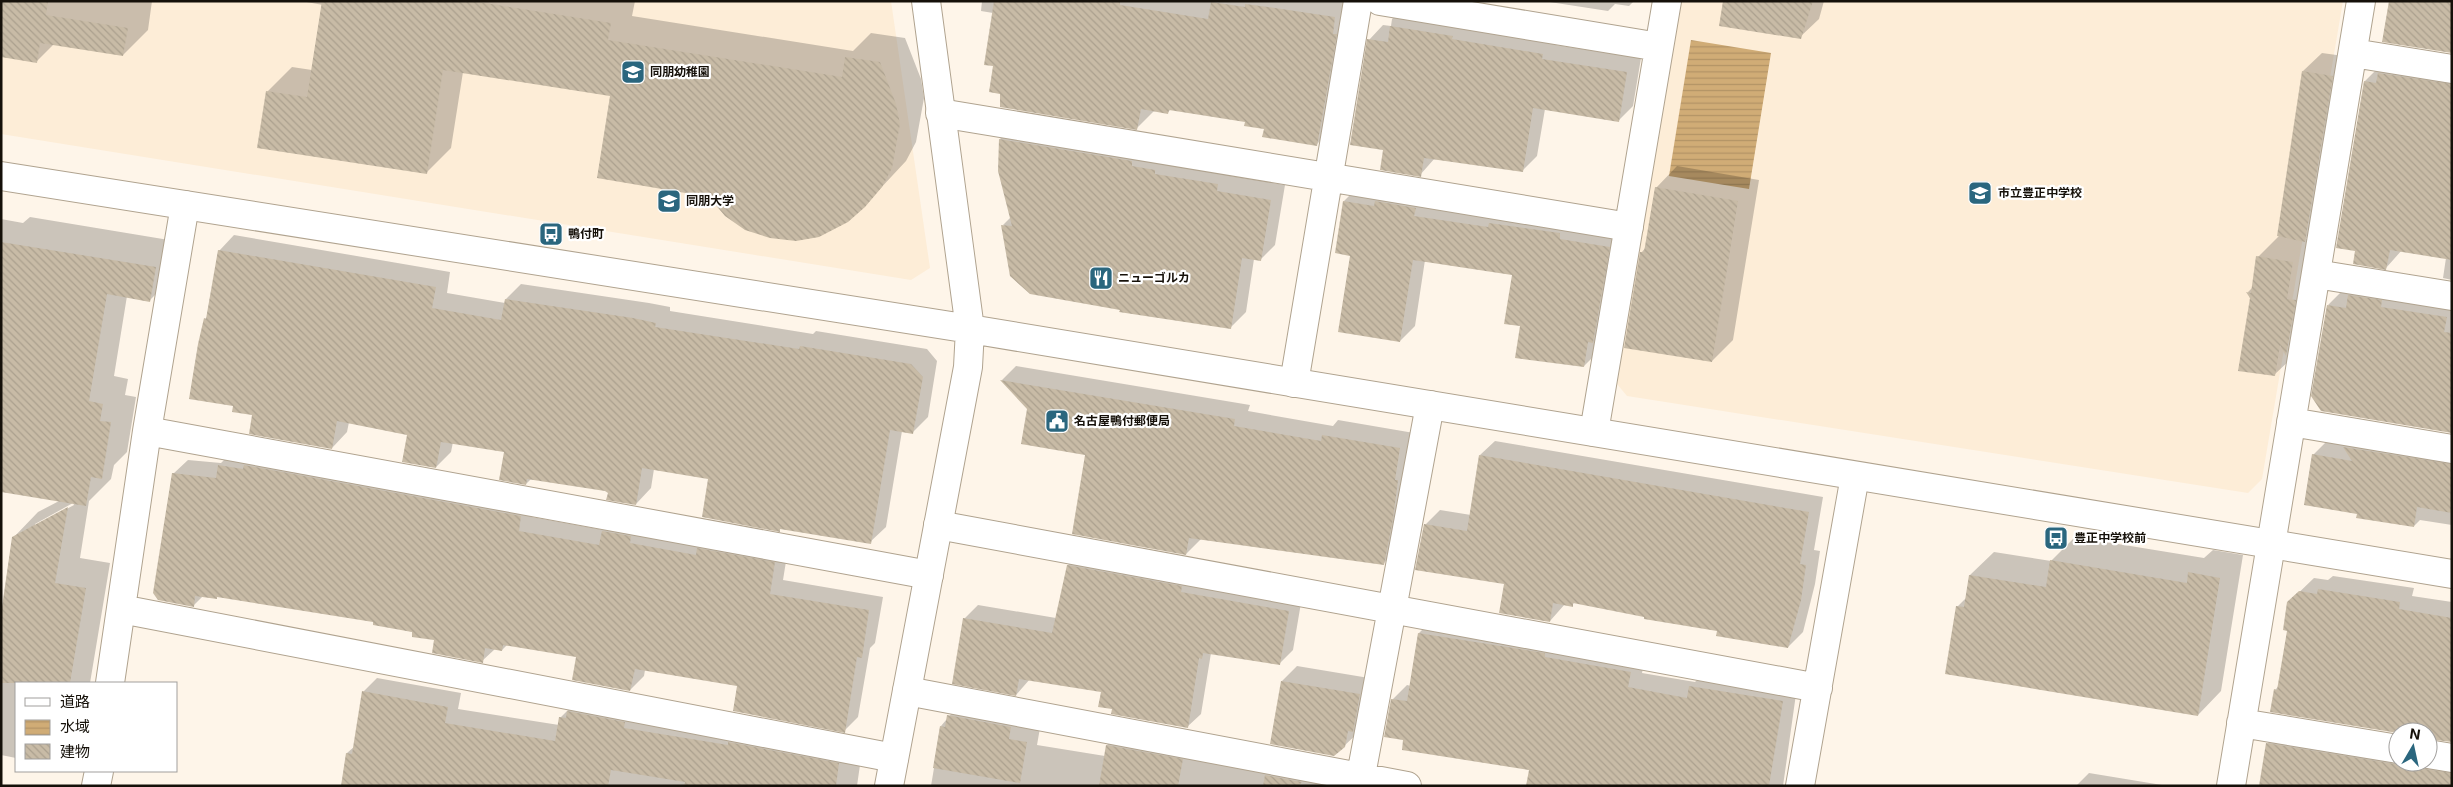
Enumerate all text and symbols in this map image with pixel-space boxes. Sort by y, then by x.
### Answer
school or university icon: 同朋幼稚園 [620,59,646,85]
place label: 同朋幼稚園 [650,64,710,79]
school or university icon: 市立豊正中学校 [1967,180,1993,206]
place label: 市立豊正中学校 [1998,185,2082,200]
school or university icon: 同朋大学 [656,188,682,214]
place label: 同朋大学 [686,193,734,208]
bus stop icon: 鴨付町 [538,221,564,247]
place label: 鴨付町 [568,226,604,241]
restaurant icon: ニューゴルカ [1088,265,1114,291]
place label: ニューゴルカ [1118,270,1190,285]
public building icon: 名古屋鴨付郵便局 [1044,408,1070,434]
place label: 名古屋鴨付郵便局 [1074,413,1170,428]
bus stop icon: 豊正中学校前 [2043,525,2069,551]
place label: 豊正中学校前 [2074,530,2146,545]
legend [15,682,178,772]
text: 道路 [60,692,90,711]
text: 水域 [60,717,90,736]
north arrow [2388,722,2438,772]
text: N [2409,724,2422,743]
text: 建物 [60,742,90,761]

